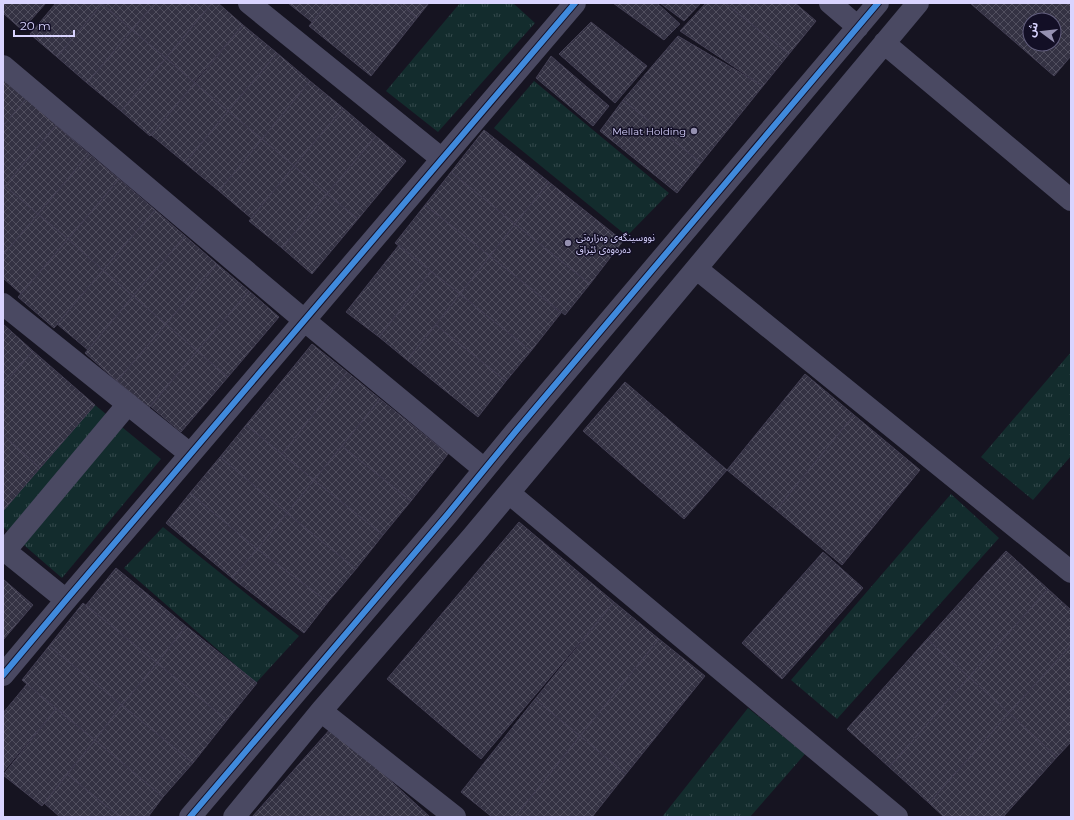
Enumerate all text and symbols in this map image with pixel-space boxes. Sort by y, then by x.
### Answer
scale bar [14,12,74,38]
north arrow [1022,12,1062,52]
text: 20 m [20,18,51,33]
text: ش [1024,20,1041,39]
place label: Mellat Holding [612,125,686,138]
marker: Mellat Holding [689,126,699,136]
place label: نووسینگەی وەزارەتی دەرەوەی ئێراق [576,231,655,256]
marker: نووسینگەی وەزارەتی دەرەوەی ئێراق [563,238,573,248]

